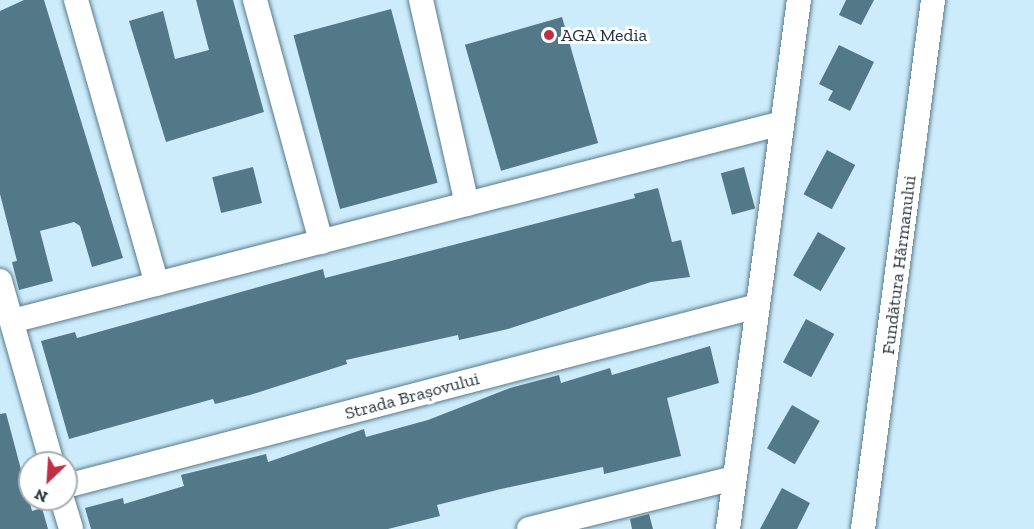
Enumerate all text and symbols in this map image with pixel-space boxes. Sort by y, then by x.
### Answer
place label: AGA Media [561,24,648,46]
marker: AGA Media [542,28,556,42]
street label: Fundătura Hărmanului [877,174,921,356]
street label: Strada Brașovului [342,368,482,424]
north arrow [18,451,78,511]
text: N [32,485,51,507]

